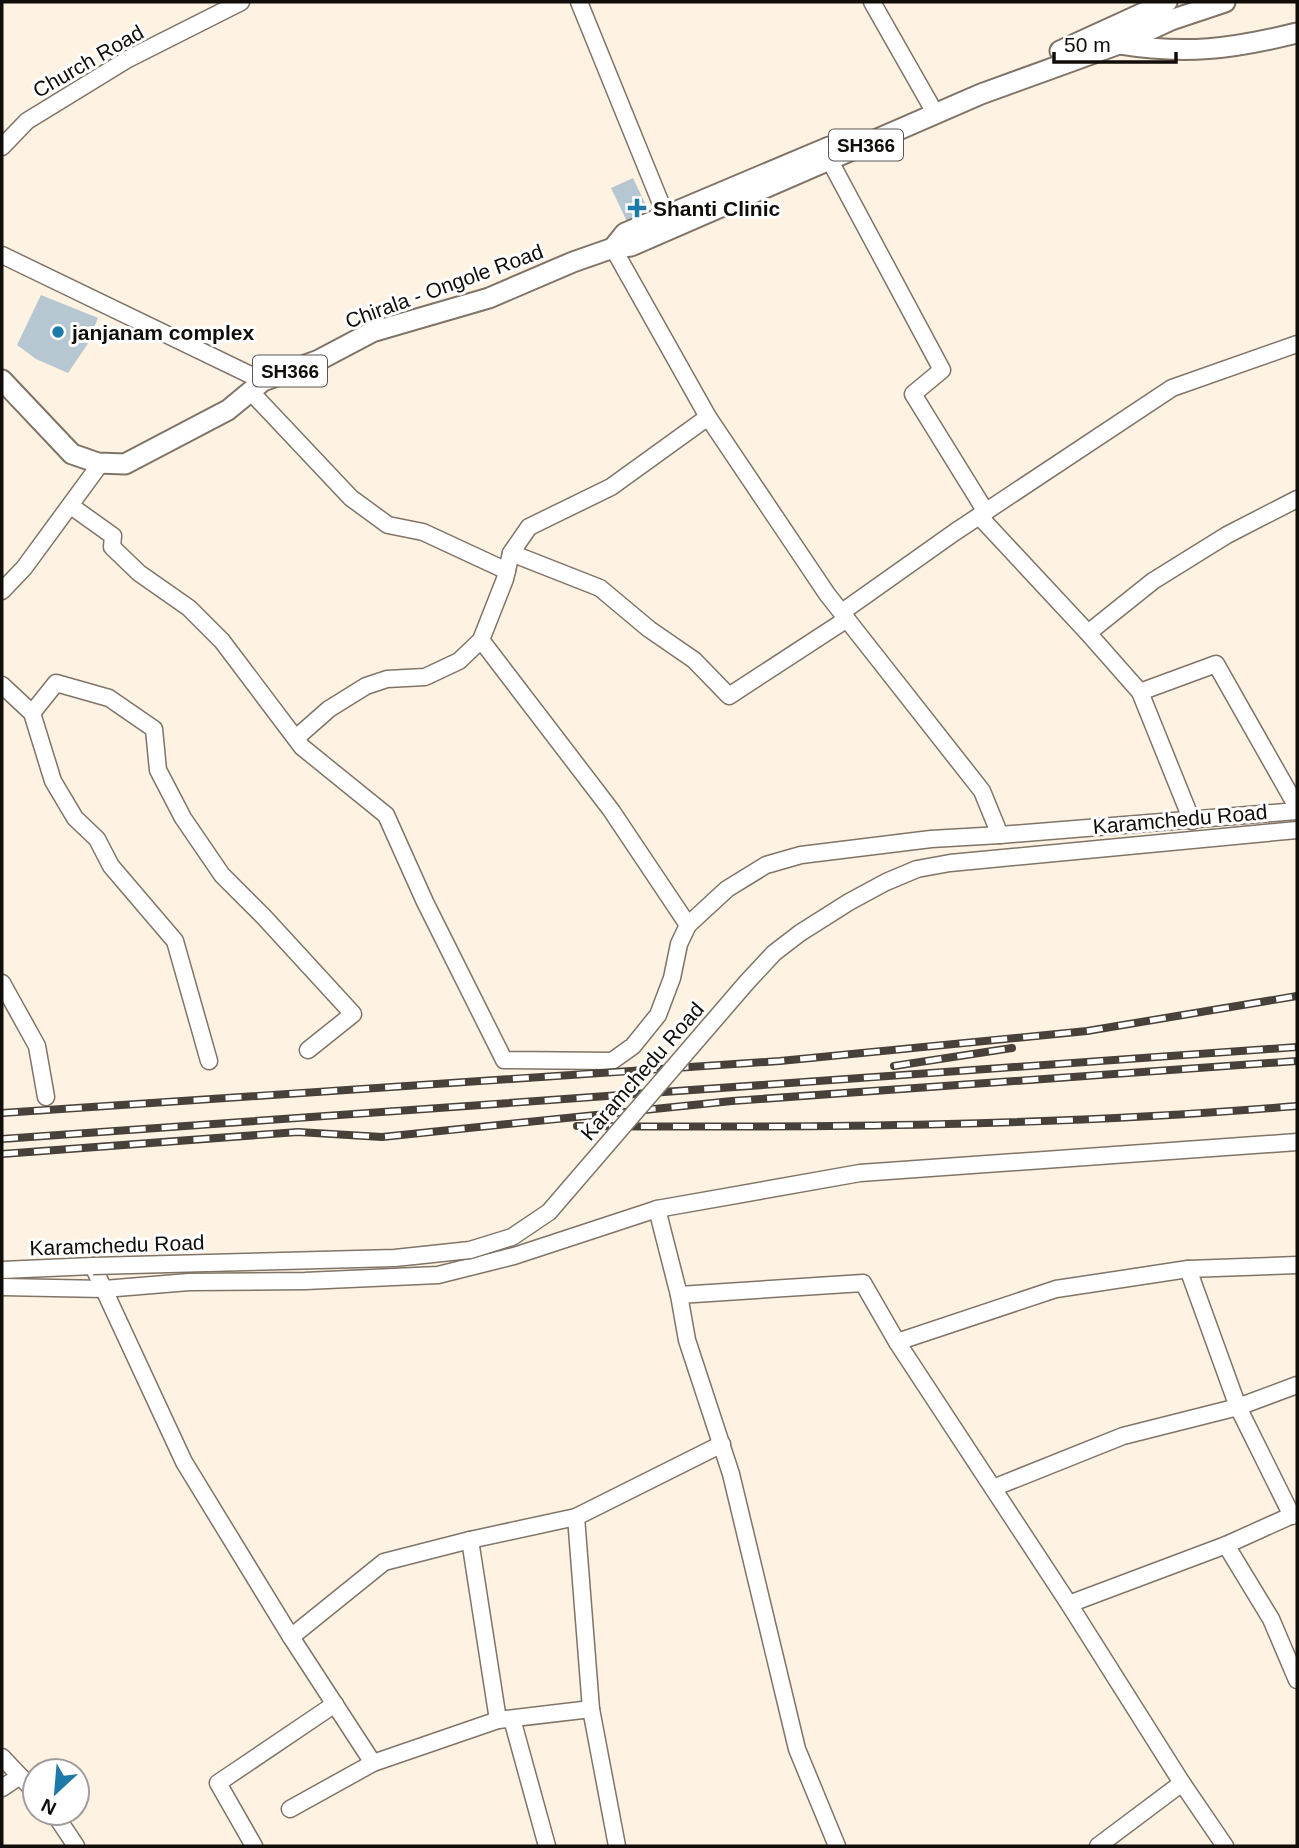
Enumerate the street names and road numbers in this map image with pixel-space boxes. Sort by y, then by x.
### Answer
street label: Church Road [29,20,147,102]
road number: SH366 [829,130,903,160]
street label: Chirala - Ongole Road [342,239,546,333]
road number: SH366 [253,356,327,386]
street label: Karamchedu Road [1092,800,1268,838]
street label: Karamchedu Road [576,997,708,1145]
street label: Karamchedu Road [29,1230,205,1260]

